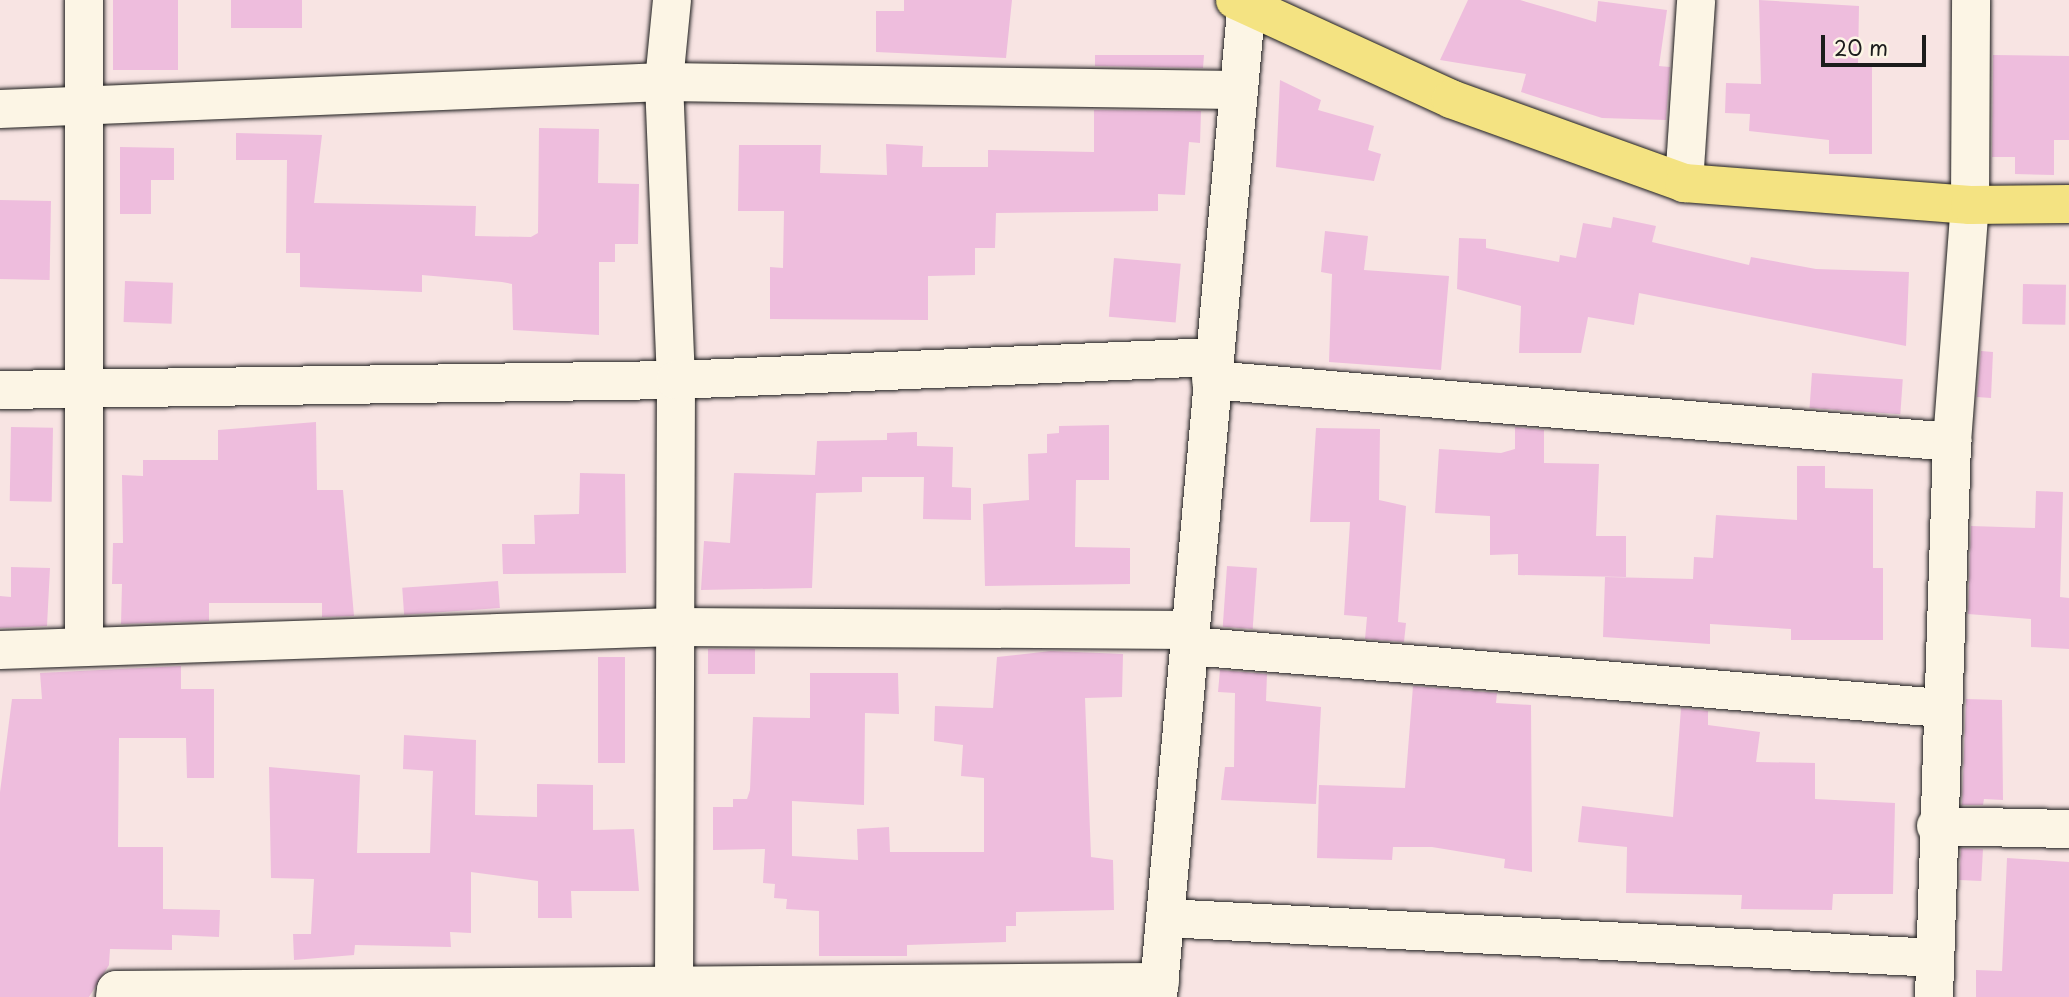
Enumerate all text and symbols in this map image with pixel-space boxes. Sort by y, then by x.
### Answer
scale bar [1824,21,1929,65]
text: 20 m [1834,31,1888,63]

